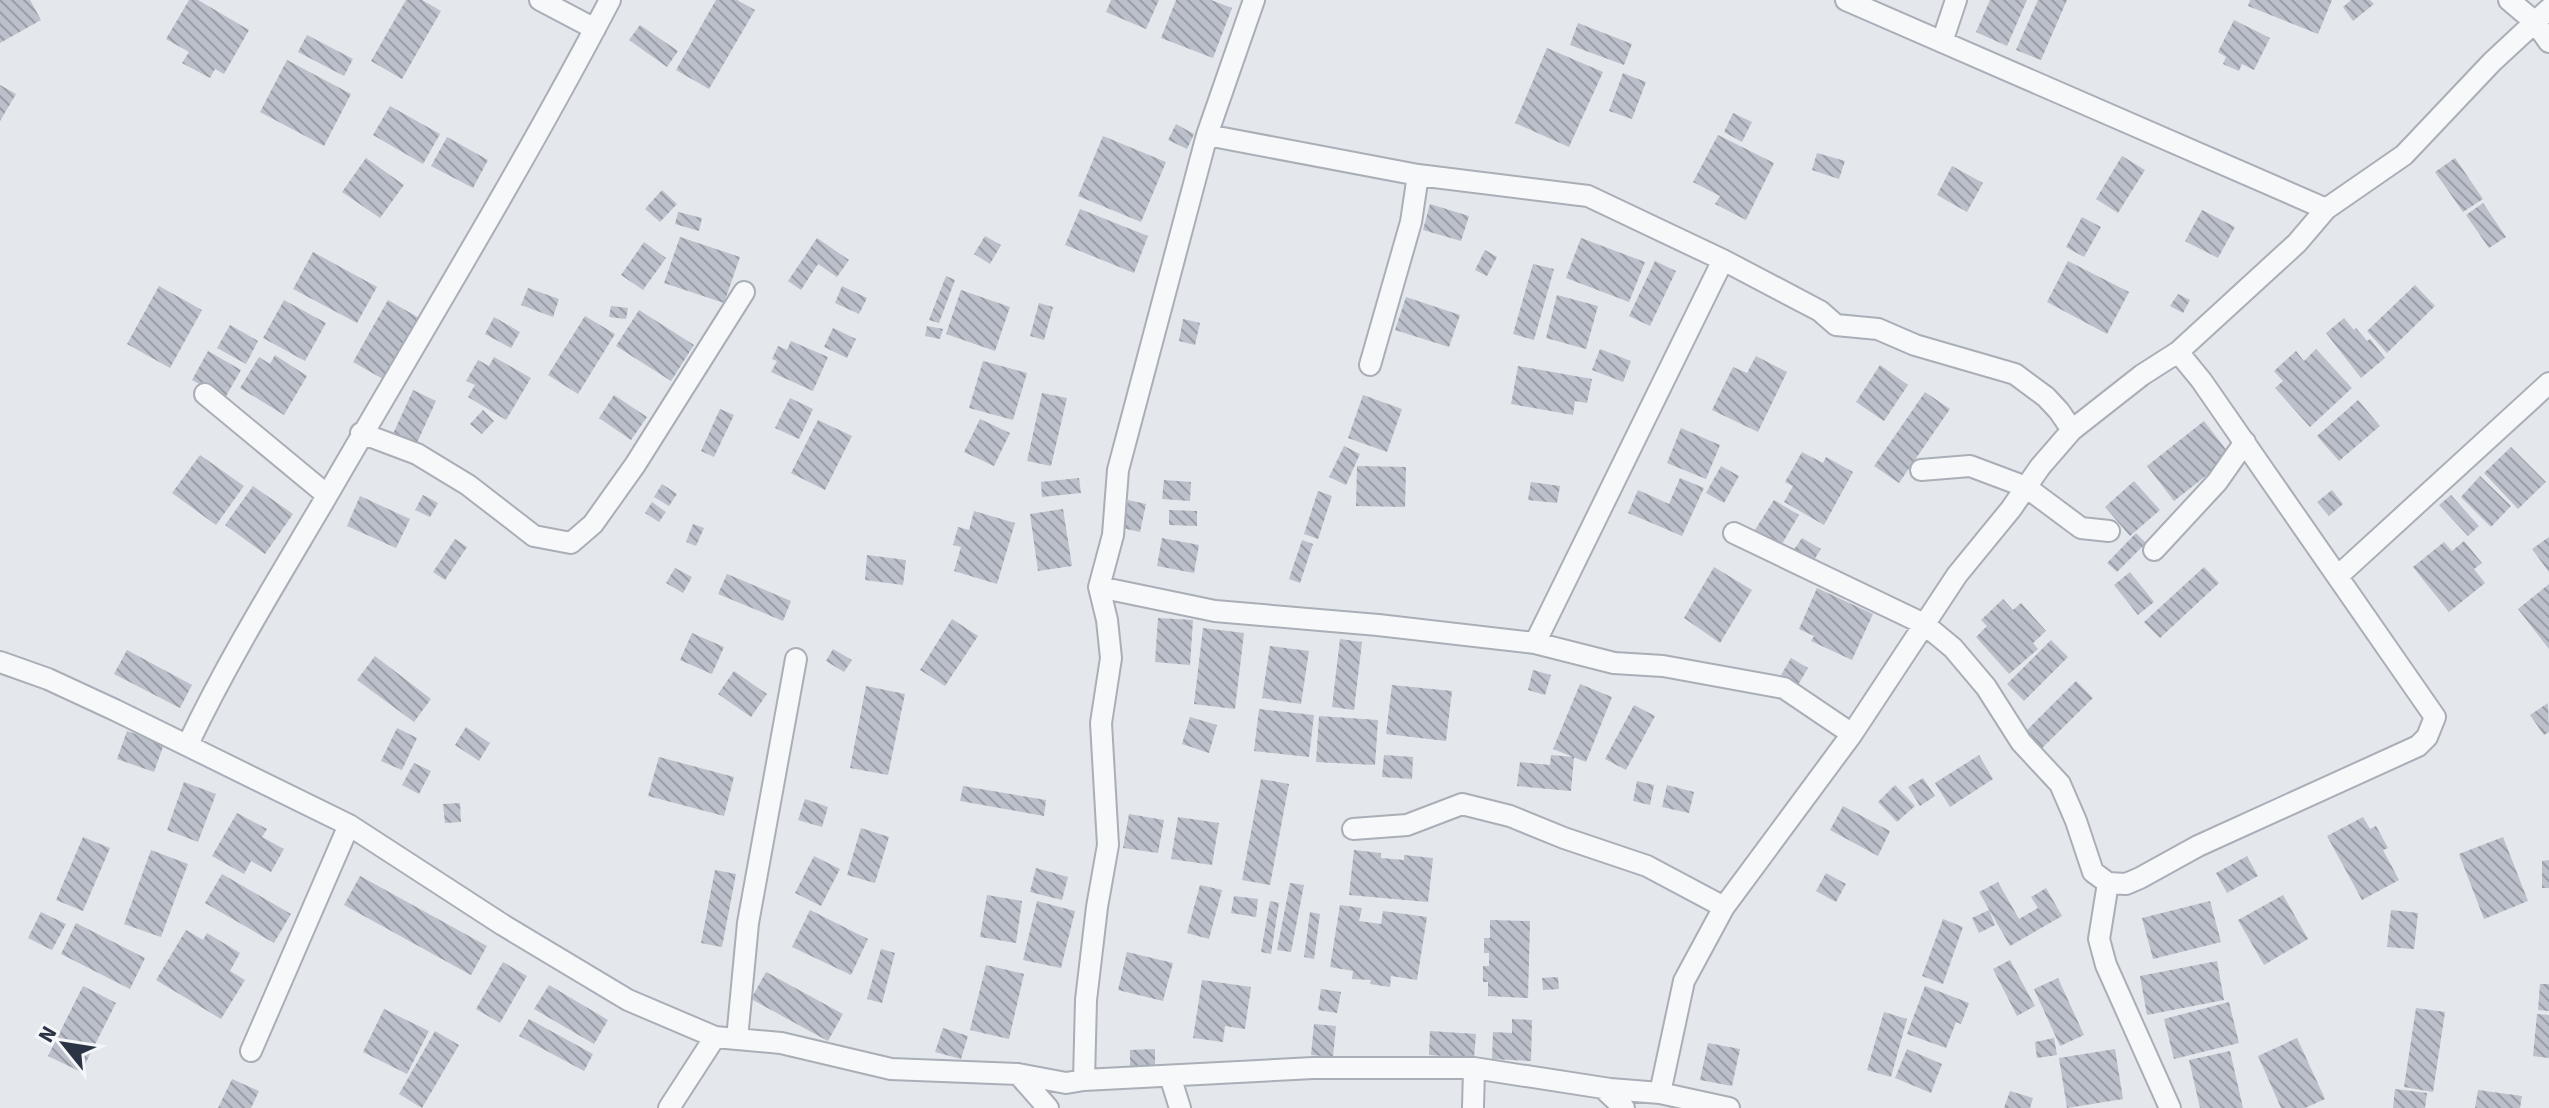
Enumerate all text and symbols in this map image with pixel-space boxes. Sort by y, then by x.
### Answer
north arrow [24,1004,104,1084]
text: N [30,1020,65,1049]

